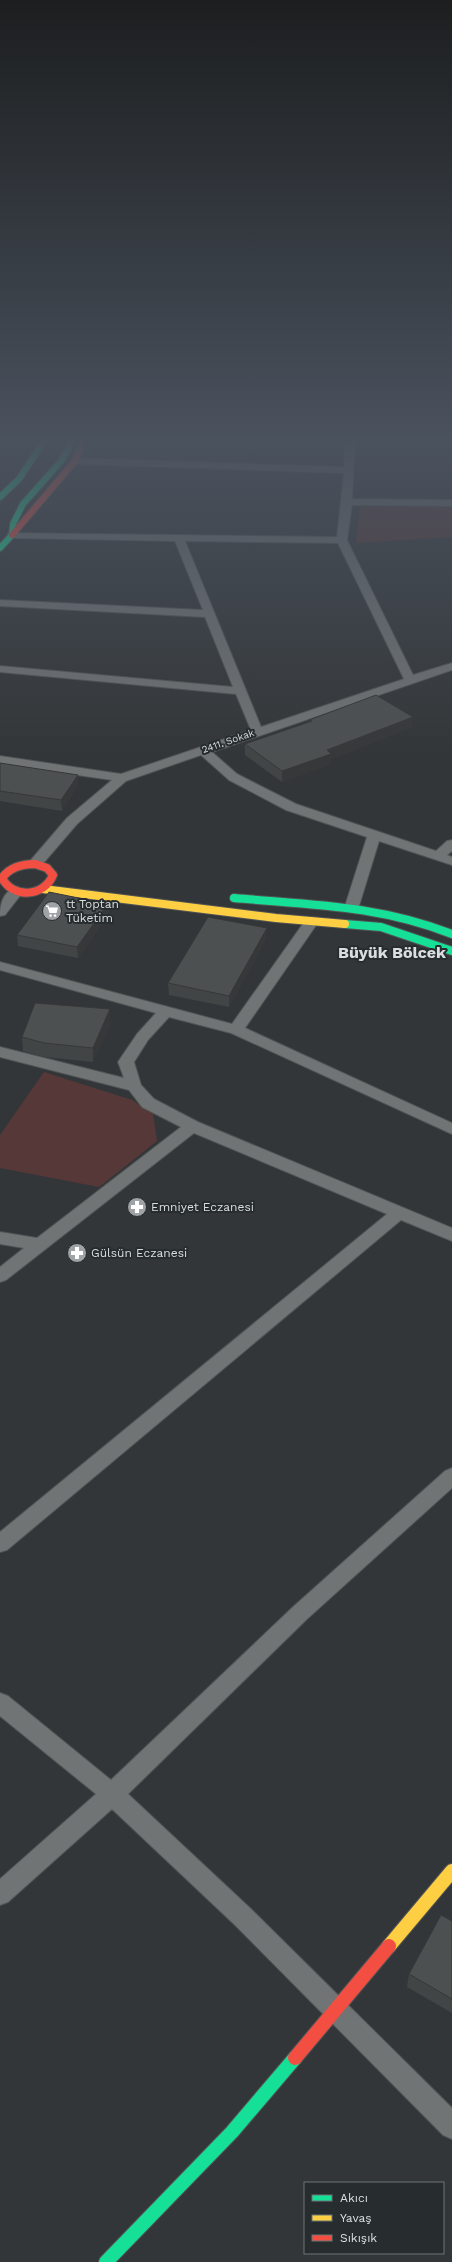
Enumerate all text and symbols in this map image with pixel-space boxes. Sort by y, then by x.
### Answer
street label: 2411. Sokak [200,727,256,755]
place label: tt Toptan Tüketim [66,897,119,925]
supermarket icon: tt Toptan Tüketim [41,900,63,922]
district label: Büyük Bölcek [338,943,446,962]
pharmacy icon: Emniyet Eczanesi [126,1196,148,1218]
place label: Emniyet Eczanesi [151,1200,254,1214]
pharmacy icon: Gülsün Eczanesi [66,1242,88,1264]
place label: Gülsün Eczanesi [91,1246,187,1260]
legend [304,2182,444,2254]
text: Akıcı [340,2191,368,2205]
text: Yavaş [340,2211,372,2225]
text: Sıkışık [340,2231,377,2245]

